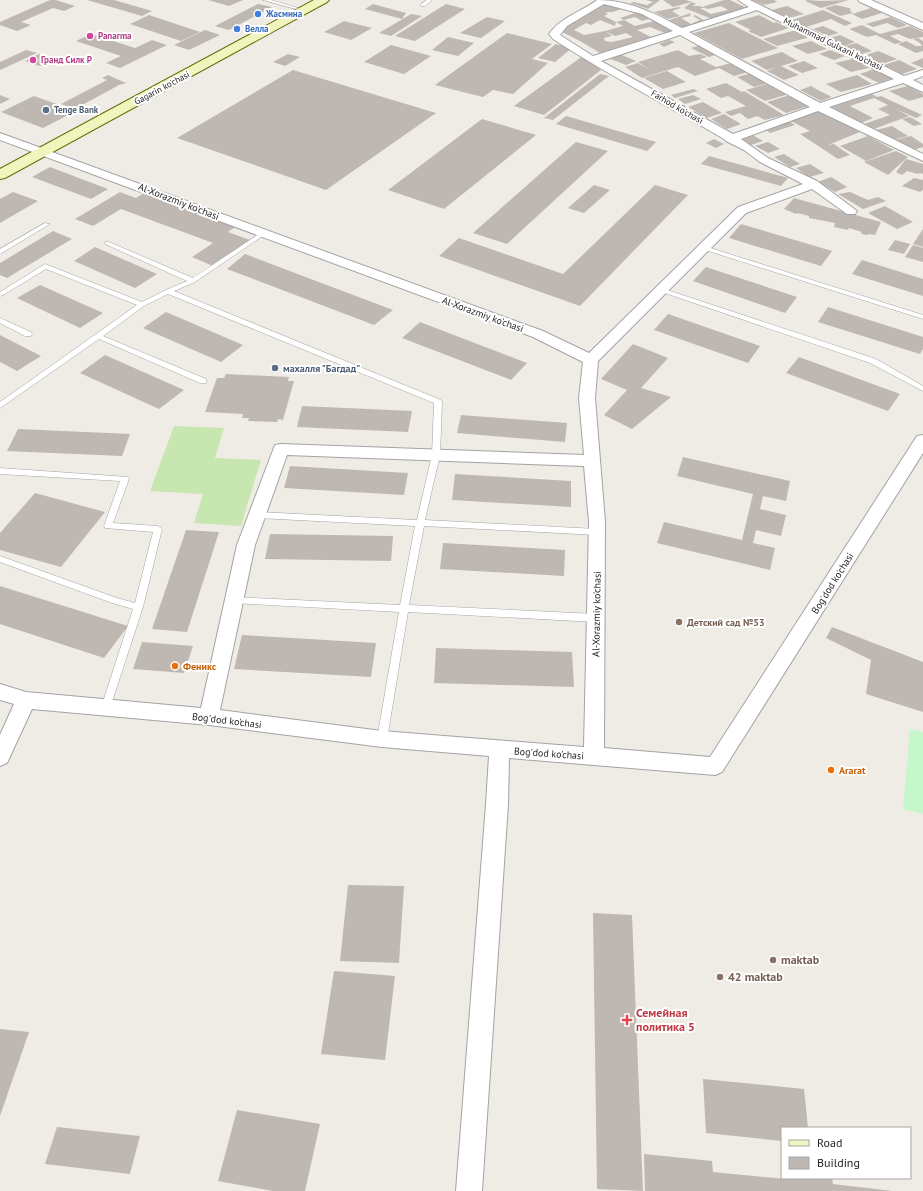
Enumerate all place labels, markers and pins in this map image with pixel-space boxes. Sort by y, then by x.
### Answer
place label: Жасмина [265,8,303,19]
marker: Жасмина [253,9,263,19]
place label: Велла [245,23,269,34]
marker: Велла [232,24,242,34]
place label: Panarma [98,30,132,41]
marker: Panarma [85,31,95,41]
place label: Гранд Силк Р [41,54,92,65]
marker: Гранд Силк Р [28,55,38,65]
place label: Tenge Bank [54,104,99,115]
marker: Tenge Bank [41,105,51,115]
place label: махалля "Багдад" [283,362,360,375]
marker: махалля "Багдад" [270,363,280,373]
place label: Детский сад №53 [687,616,765,629]
marker: Детский сад №53 [674,617,684,627]
place label: Феникс [183,660,217,673]
marker: Феникс [170,661,180,671]
place label: Ararat [839,764,866,777]
marker: Ararat [826,765,836,775]
place label: maktab [781,952,820,967]
marker: maktab [768,955,778,965]
place label: 42 maktab [728,969,783,984]
marker: 42 maktab [715,972,725,982]
place label: Семейная политика 5 [636,1005,695,1034]
marker: Семейная политика 5 [621,1014,633,1026]

